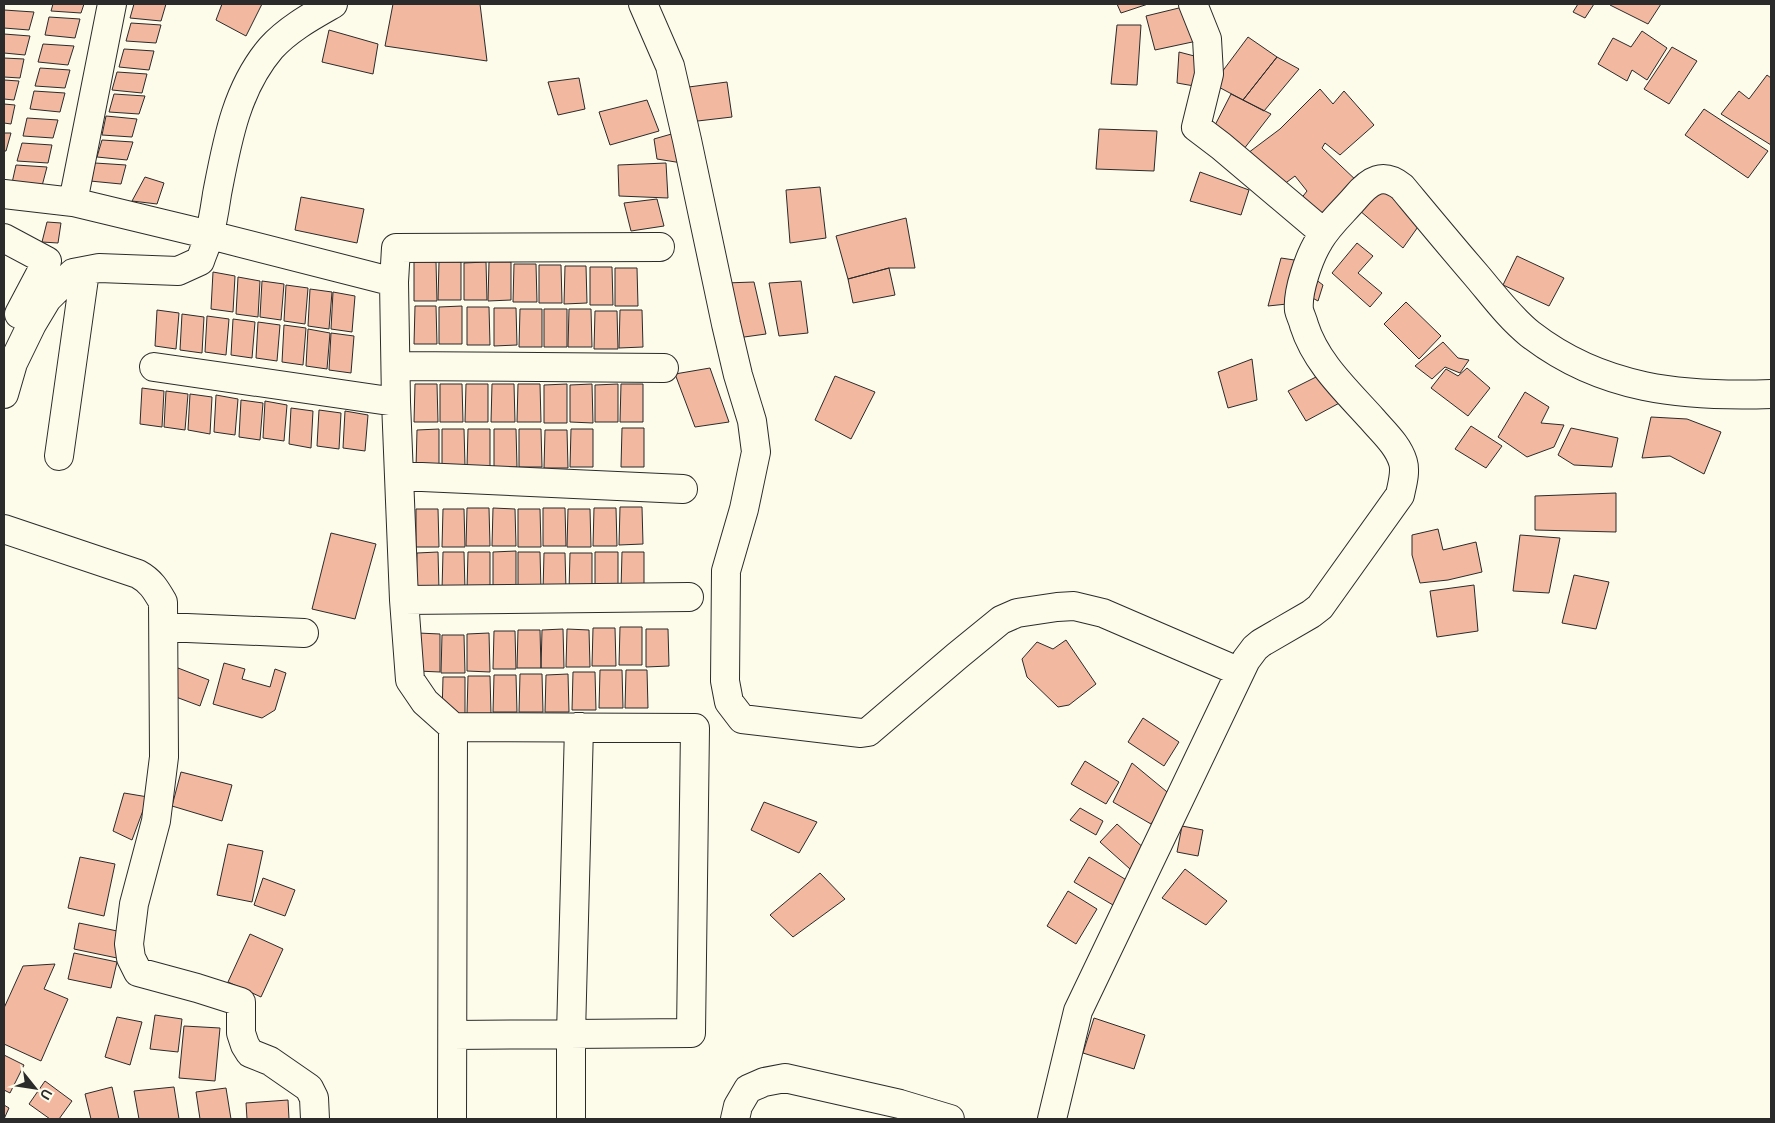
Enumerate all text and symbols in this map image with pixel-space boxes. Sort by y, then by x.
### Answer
north arrow [10,1063,60,1113]
text: U [36,1086,56,1103]

